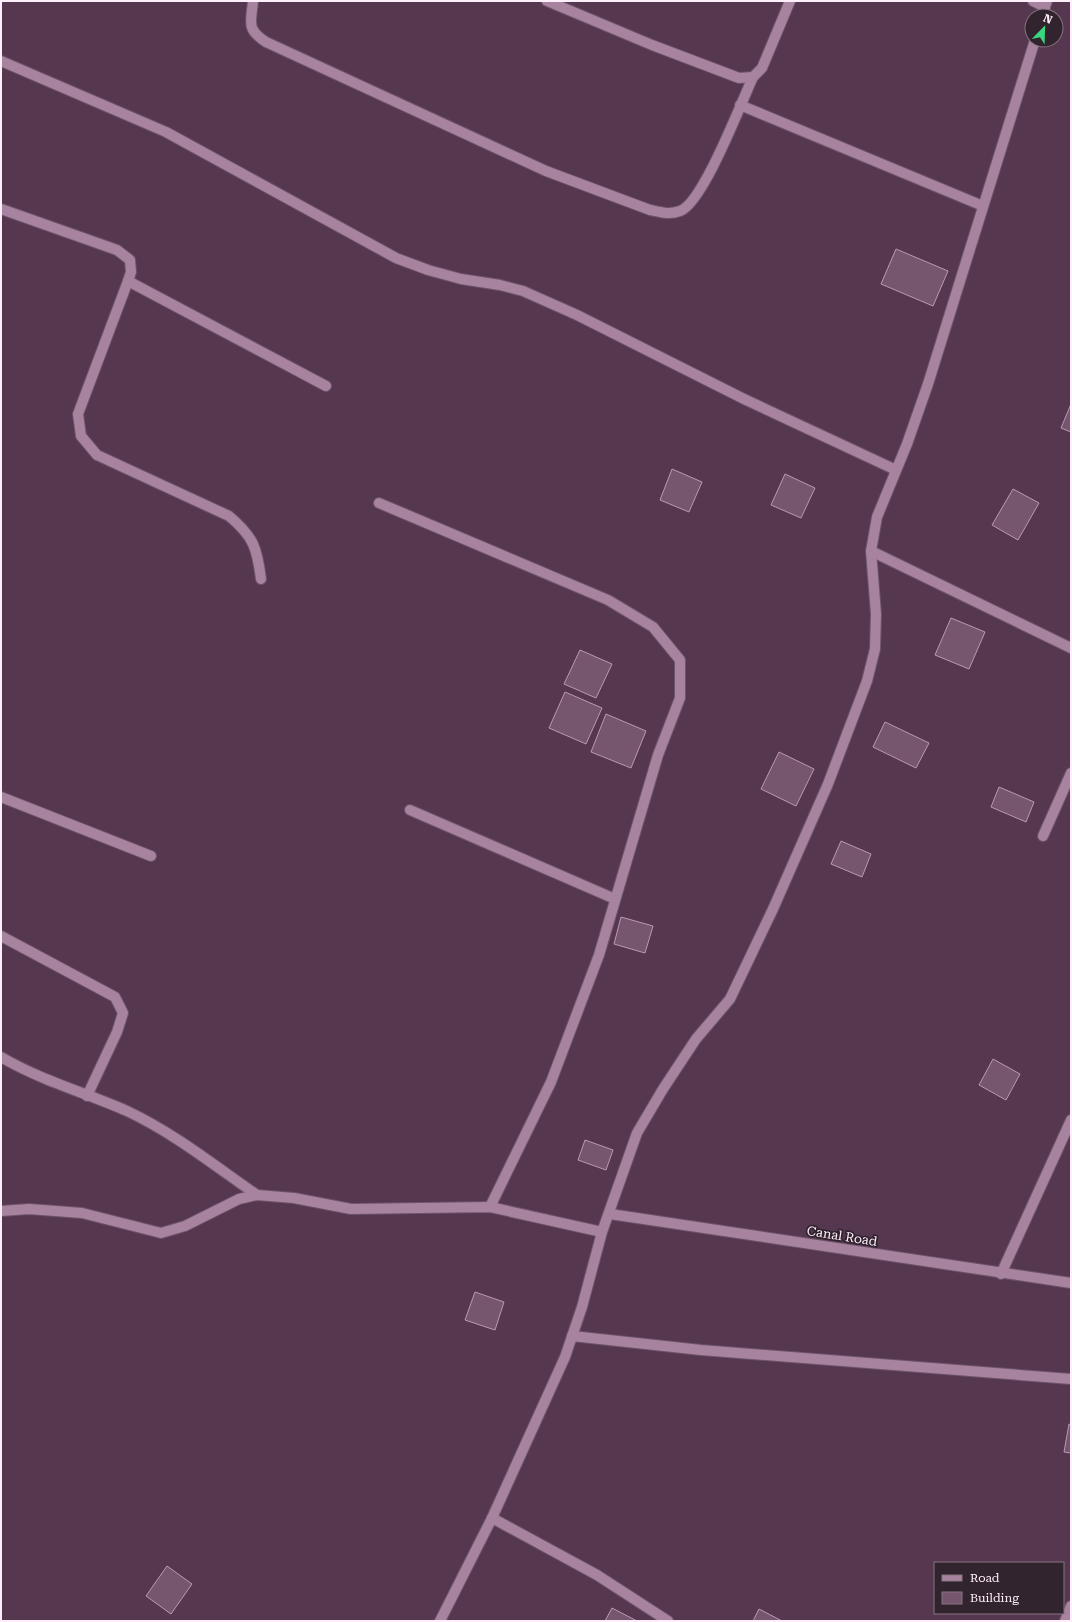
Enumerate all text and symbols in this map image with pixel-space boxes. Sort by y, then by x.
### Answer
north arrow [1024,8,1064,48]
text: N [1041,12,1055,27]
street label: Canal Road [806,1223,879,1249]
legend [934,1562,1064,1614]
text: Road [970,1571,1000,1585]
text: Building [970,1591,1019,1605]

